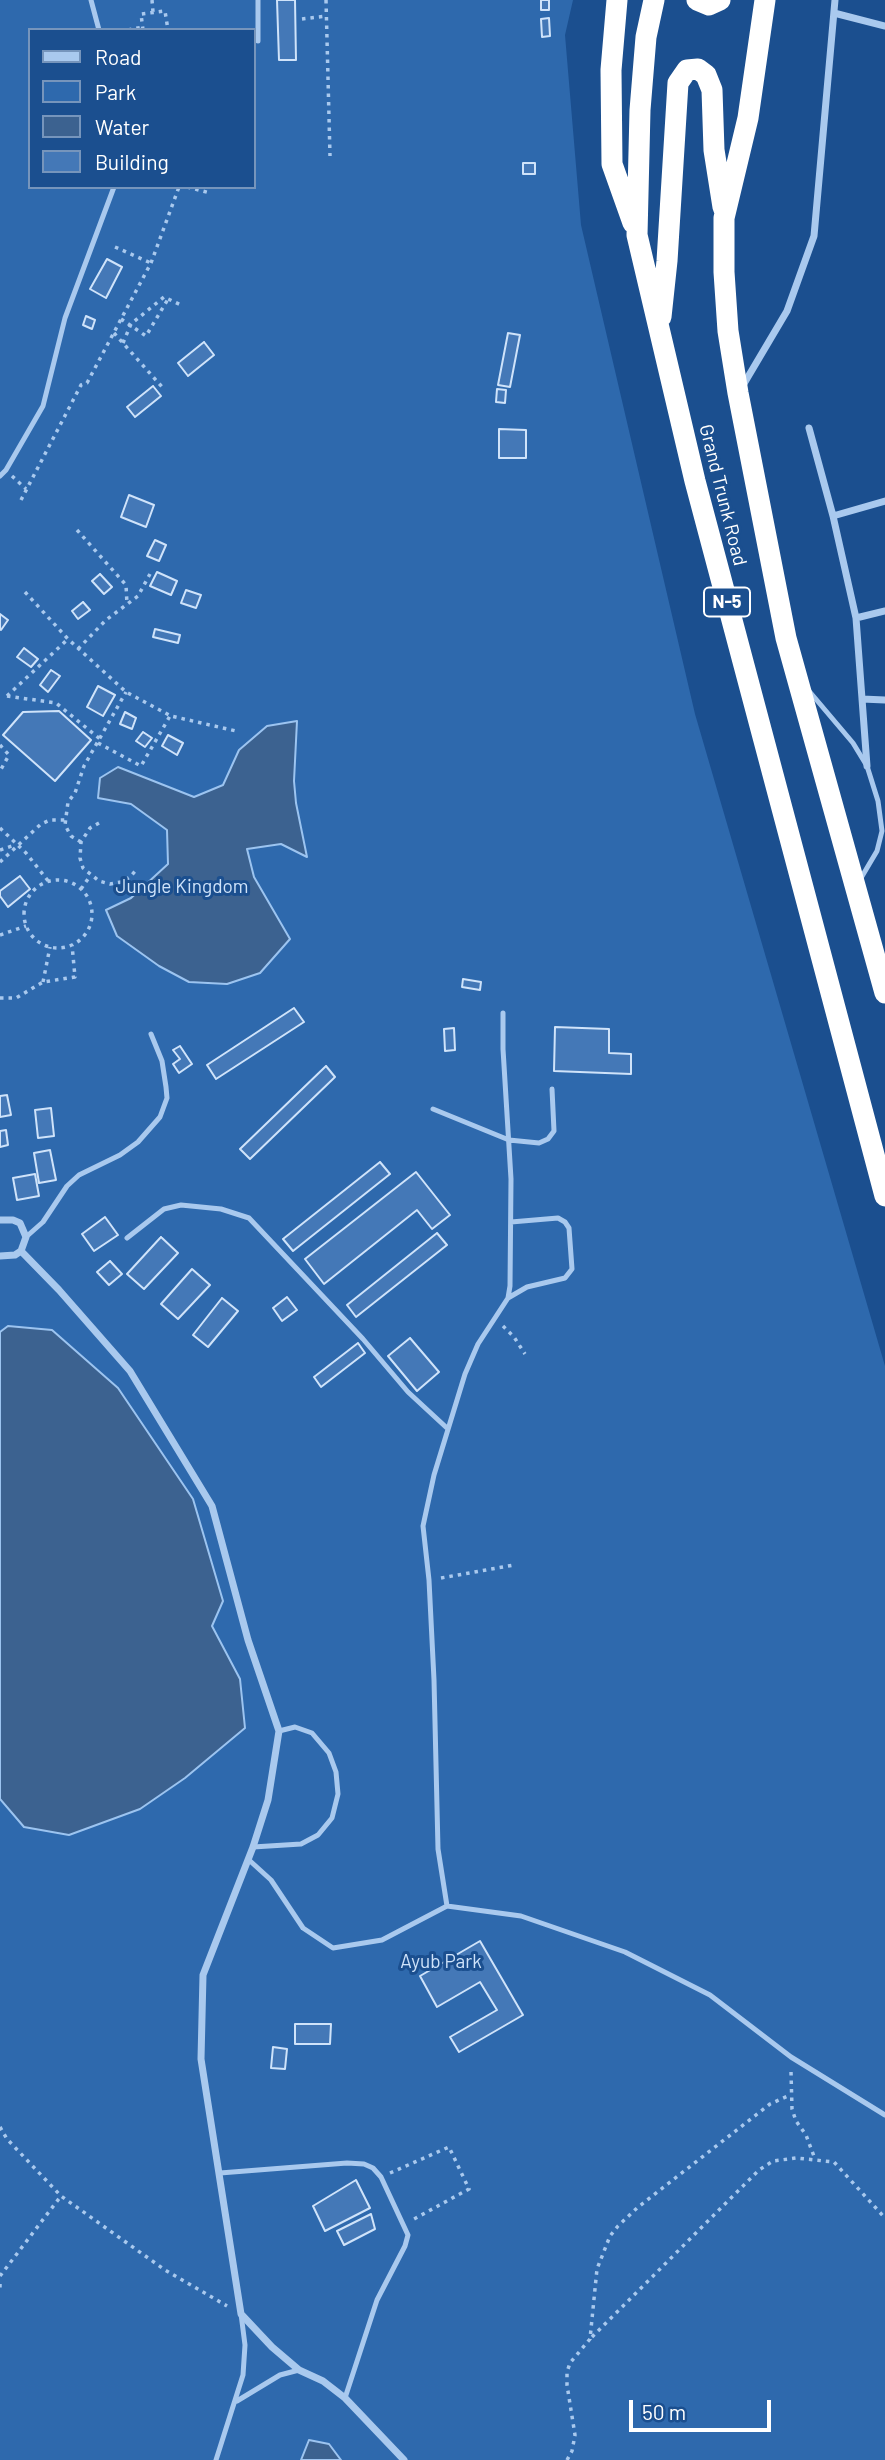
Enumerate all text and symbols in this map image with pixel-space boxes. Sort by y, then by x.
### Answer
legend [28,28,256,189]
text: Road [95,44,141,69]
text: Park [95,79,136,104]
text: Water [95,114,149,139]
text: Building [95,149,169,174]
street label: Grand Trunk Road [694,422,752,568]
road number: N-5 [704,588,750,616]
park label: Jungle Kingdom [115,876,249,898]
park label: Ayub Park [400,1951,482,1973]
scale bar [633,2386,775,2430]
text: 50 m [642,2399,686,2424]

